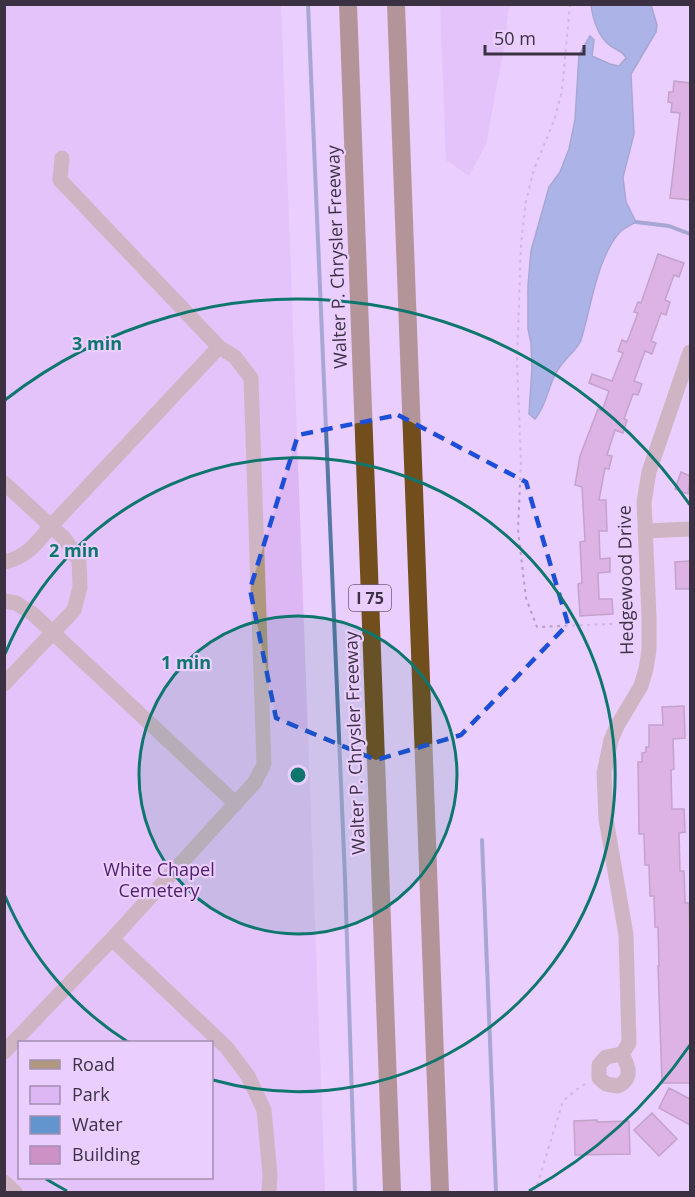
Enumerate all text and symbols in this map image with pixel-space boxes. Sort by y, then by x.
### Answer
scale bar [485,18,584,56]
text: 50 m [494,26,536,50]
street label: Walter P. Chrysler Freeway [320,144,352,369]
text: 3 min [72,331,122,355]
street label: Hedgewood Drive [612,505,638,655]
text: 2 min [49,538,99,562]
road number: I 75 [349,585,391,611]
street label: Walter P. Chrysler Freeway [338,630,370,855]
text: 1 min [161,650,211,674]
centre of rings [288,765,308,785]
park label: White Chapel Cemetery [103,857,215,902]
legend [18,1041,213,1179]
text: Road [72,1052,115,1076]
text: Park [72,1082,110,1106]
text: Water [72,1112,123,1136]
text: Building [72,1142,140,1166]

